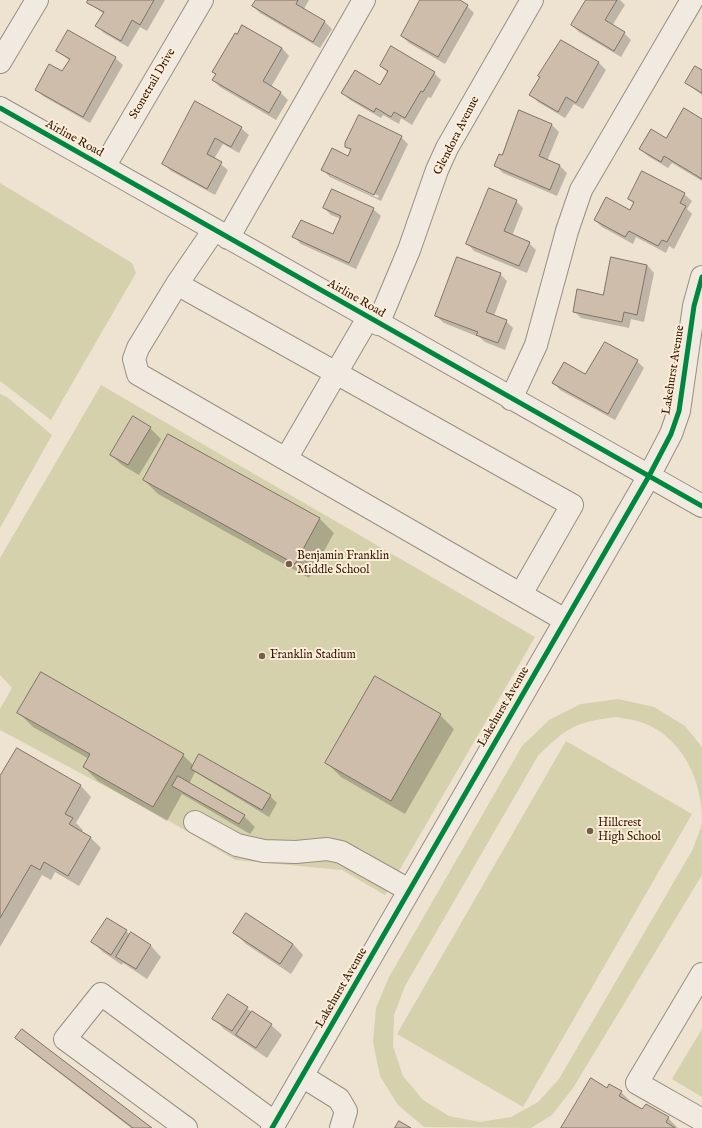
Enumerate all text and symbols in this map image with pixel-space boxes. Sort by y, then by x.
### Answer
street label: Stonetrail Drive [127,46,179,122]
street label: Glendora Avenue [431,94,483,178]
street label: Airline Road [43,117,105,161]
street label: Airline Road [325,277,387,321]
street label: Lakehurst Avenue [660,324,688,416]
place label: Benjamin Franklin Middle School [297,550,389,578]
marker: Benjamin Franklin Middle School [284,559,294,569]
place label: Franklin Stadium [270,649,356,663]
marker: Franklin Stadium [257,651,267,661]
street label: Lakehurst Avenue [475,664,533,750]
place label: Hillcrest High School [598,817,661,845]
marker: Hillcrest High School [585,826,595,836]
street label: Lakehurst Avenue [313,945,371,1031]

